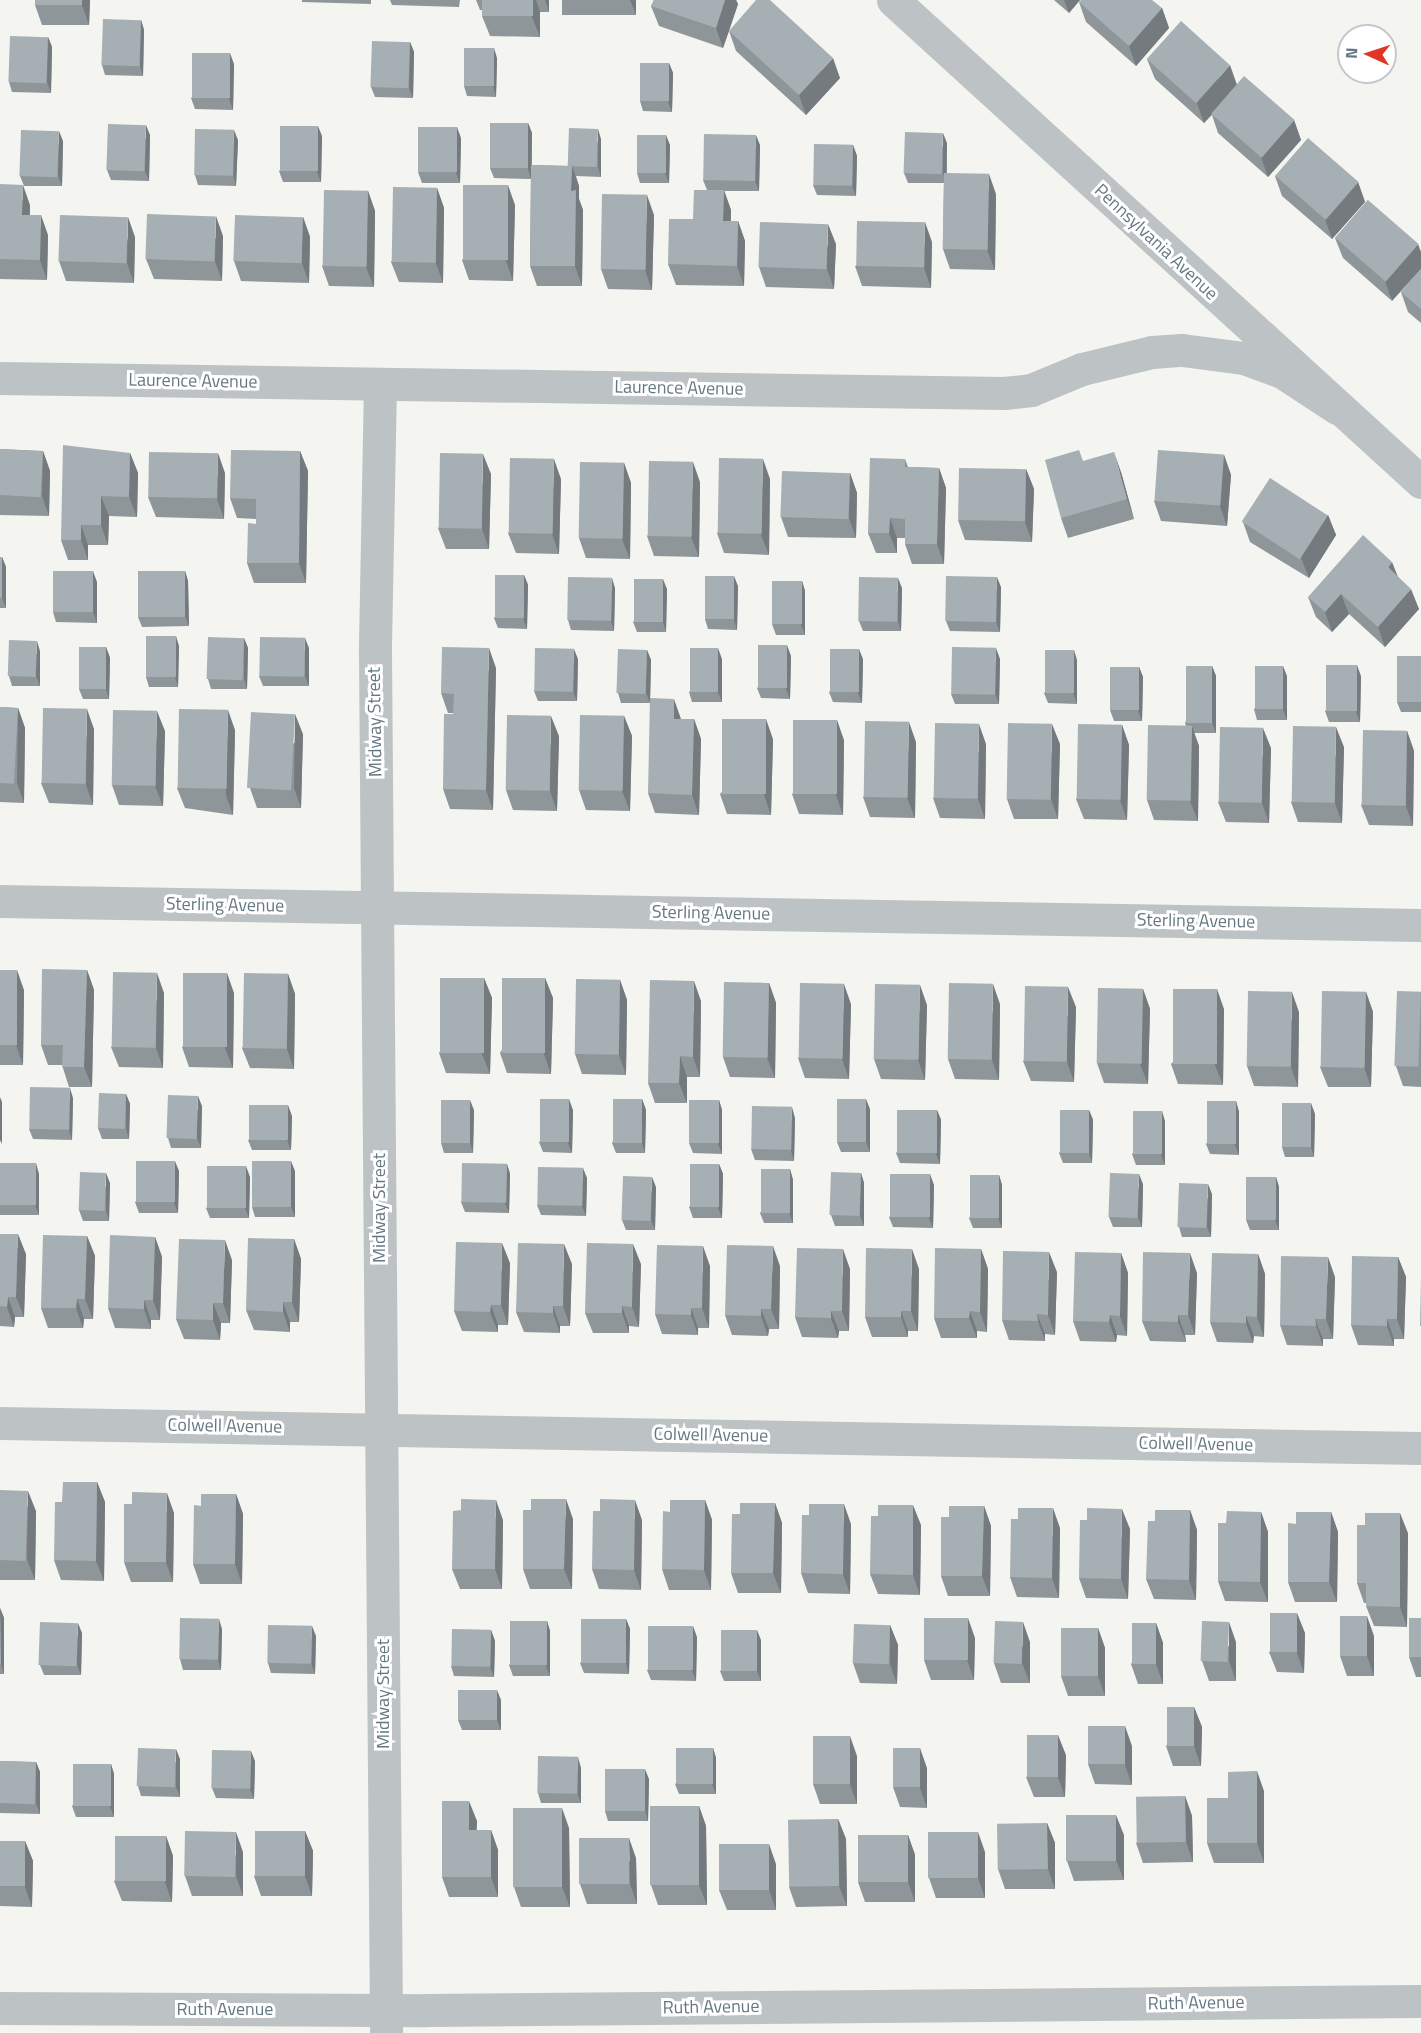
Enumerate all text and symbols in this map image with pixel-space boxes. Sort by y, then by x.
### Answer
north arrow [1337,24,1397,84]
text: N [1339,47,1363,59]
street label: Pennsylvania Avenue [1090,179,1222,305]
street label: Laurence Avenue [128,369,258,393]
street label: Laurence Avenue [614,376,744,400]
street label: Midway Street [363,667,387,777]
street label: Sterling Avenue [166,893,284,917]
street label: Sterling Avenue [652,901,770,925]
street label: Sterling Avenue [1137,909,1255,933]
street label: Midway Street [368,1153,390,1263]
street label: Colwell Avenue [168,1414,282,1438]
street label: Colwell Avenue [654,1423,768,1447]
street label: Colwell Avenue [1139,1432,1253,1456]
street label: Midway Street [372,1639,394,1749]
street label: Ruth Avenue [1147,1991,1245,2015]
street label: Ruth Avenue [662,1995,760,2019]
street label: Ruth Avenue [177,1998,273,2020]

